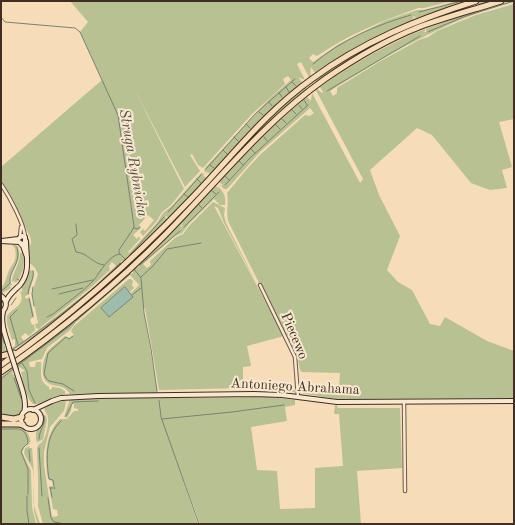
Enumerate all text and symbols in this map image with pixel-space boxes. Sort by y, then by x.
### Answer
water label: Struga Rybnicka [115,107,151,219]
street label: Piecewo [277,310,311,362]
street label: Antoniego Abrahama [230,375,360,399]

